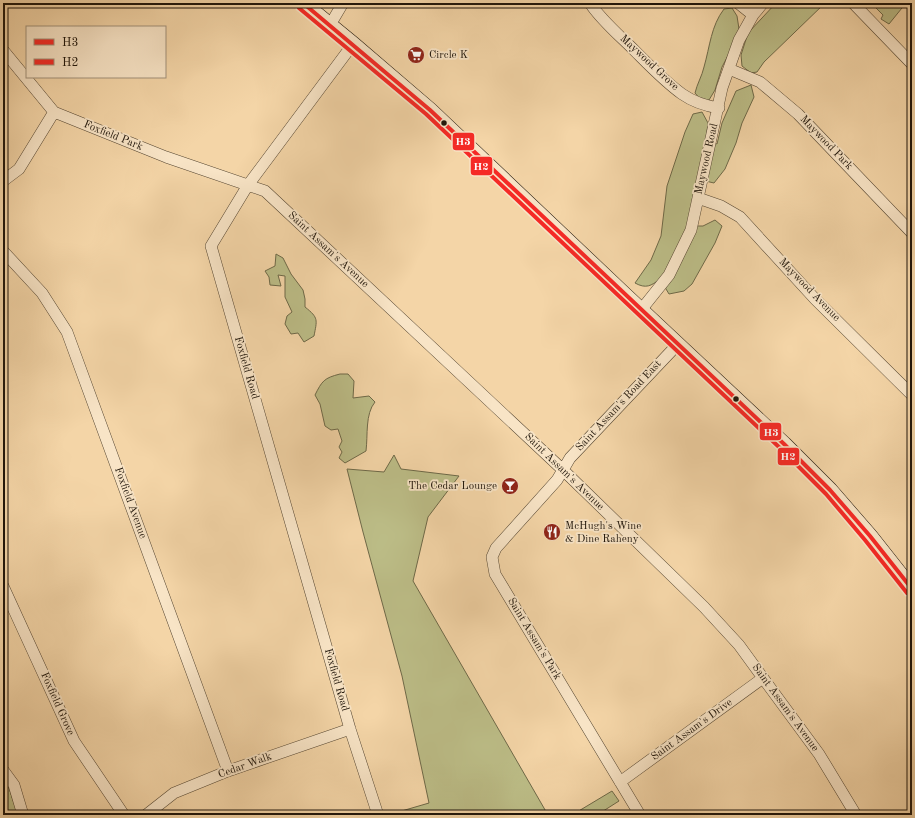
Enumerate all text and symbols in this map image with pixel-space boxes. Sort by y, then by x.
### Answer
legend [26,26,166,78]
street label: Maywood Grove [618,33,680,93]
text: H3 [62,37,78,49]
supermarket icon: Circle K [406,45,426,65]
place label: Circle K [429,50,468,61]
text: H2 [62,57,78,69]
street label: Maywood Park [797,114,855,172]
unlabelled marker [439,118,449,128]
street label: Foxfield Park [82,119,144,153]
street label: Maywood Road [693,122,721,196]
line badge: H3 [452,132,475,151]
text: H3 [455,137,471,148]
line badge: H2 [470,156,493,176]
text: H2 [473,162,489,173]
street label: Saint Assam's Avenue [286,210,370,290]
street label: Maywood Avenue [776,256,842,324]
street label: Foxfield Road [232,335,260,401]
street label: Saint Assam's Road East [574,358,664,454]
unlabelled marker [731,394,741,404]
line badge: H3 [759,422,782,441]
text: H3 [763,428,779,439]
street label: Saint Assam's Avenue [522,431,606,513]
line badge: H2 [777,447,800,466]
text: H2 [780,452,796,463]
street label: Foxfield Avenue [112,466,148,540]
bar icon: The Cedar Lounge [500,476,520,496]
place label: The Cedar Lounge [408,481,497,492]
place label: McHugh's Wine & Dine Raheny [565,521,641,545]
restaurant icon: McHugh's Wine & Dine Raheny [542,522,562,542]
street label: Saint Assam's Park [505,596,563,682]
street label: Foxfield Road [322,647,350,713]
street label: Saint Assam's Avenue [749,662,821,754]
street label: Foxfield Grove [38,671,76,737]
street label: Saint Assam's Drive [649,697,735,763]
street label: Cedar Walk [217,751,274,781]

